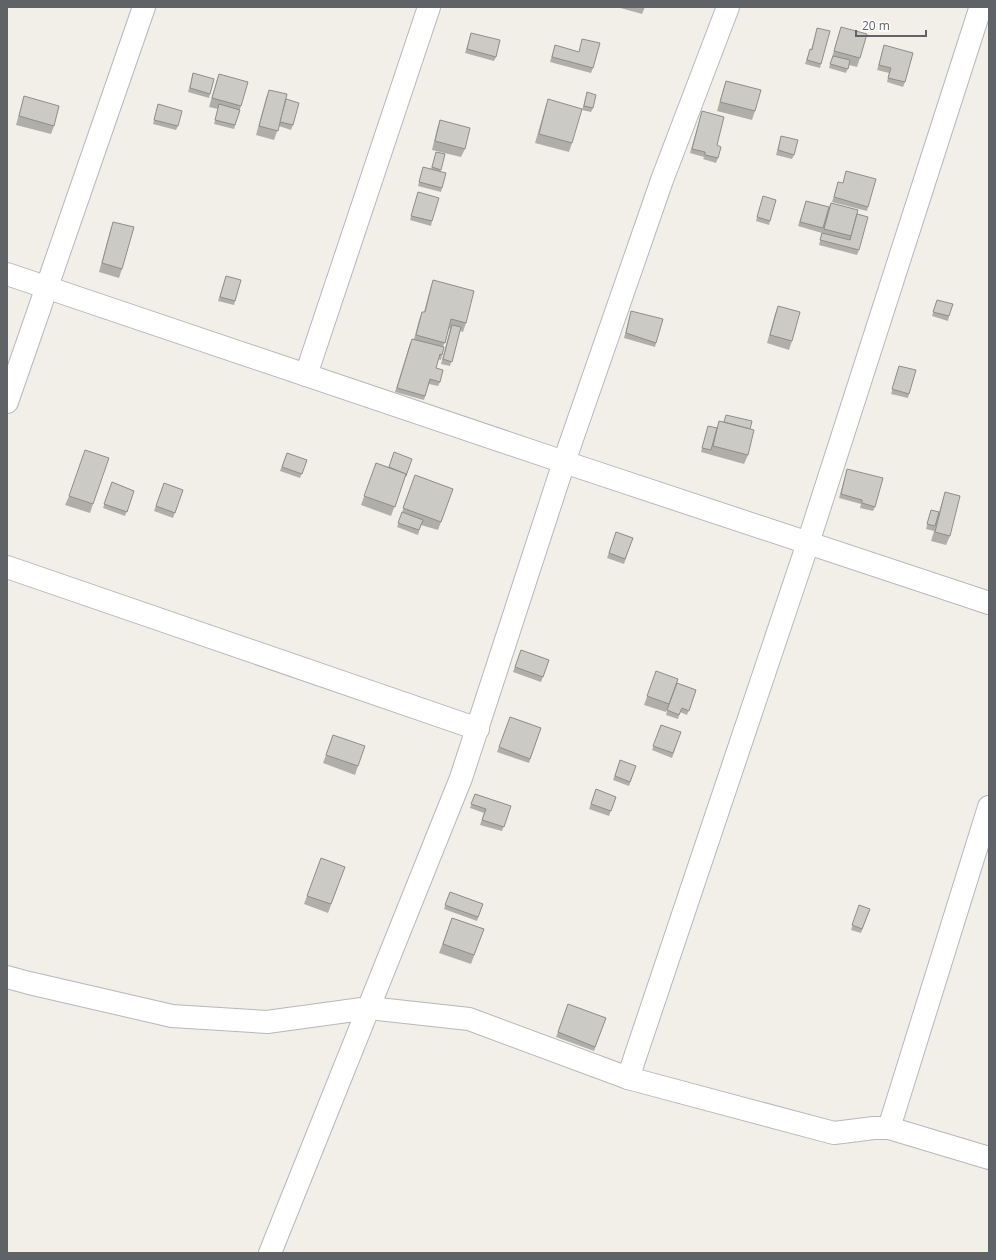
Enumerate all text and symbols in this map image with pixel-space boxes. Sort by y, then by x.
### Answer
scale bar [856,12,926,38]
text: 20 m [862,17,890,34]

